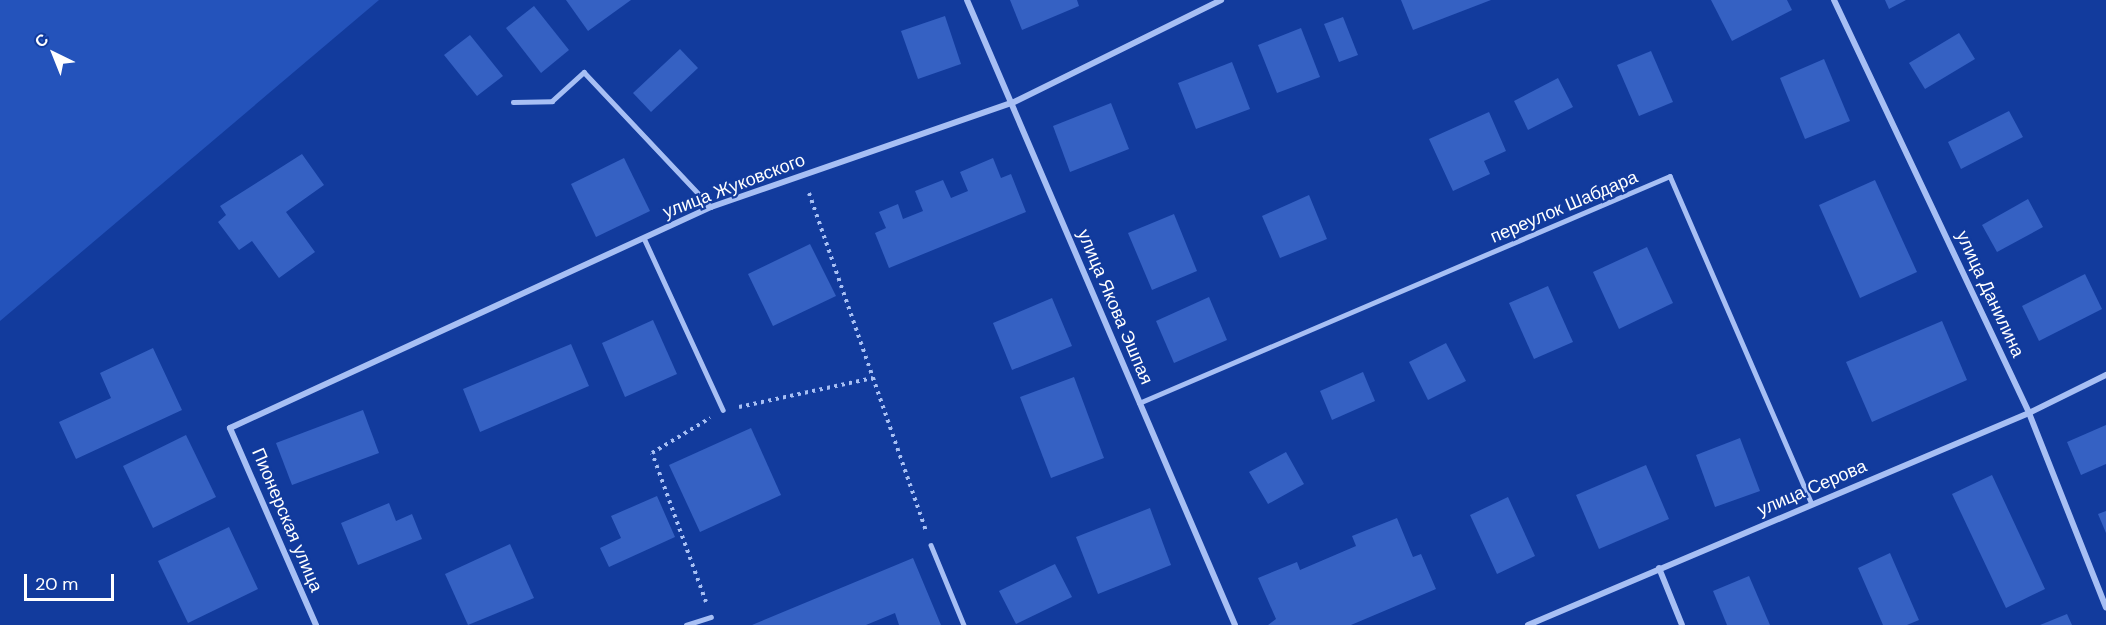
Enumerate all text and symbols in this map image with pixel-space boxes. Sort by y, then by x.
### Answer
north arrow [24,24,84,84]
text: С [30,29,53,52]
street label: улица Жуковского [660,149,808,223]
street label: переулок Шабдара [1487,166,1641,248]
street label: улица Якова Эшпая [1073,226,1157,388]
street label: улица Данилина [1951,227,2029,361]
street label: Пионерская улица [247,445,327,595]
street label: улица Серова [1754,455,1870,521]
scale bar [27,562,117,600]
text: 20 m [35,572,78,596]

